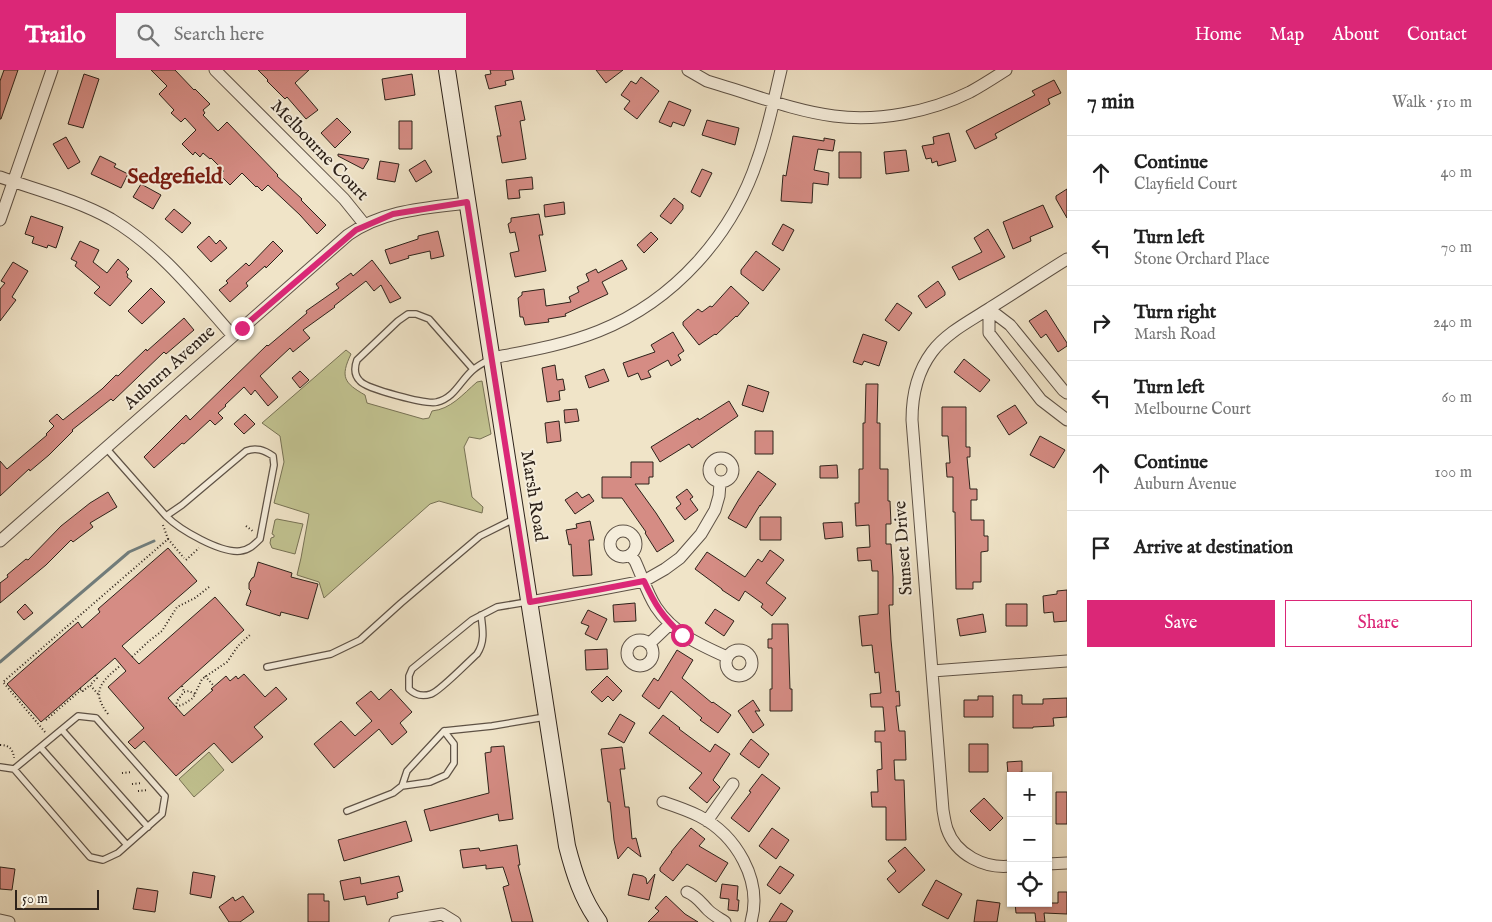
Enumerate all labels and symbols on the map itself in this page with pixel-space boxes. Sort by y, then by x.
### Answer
street label: Melbourne Court [265,96,373,206]
district label: Sedgefield [127,163,224,191]
route end [231,317,254,340]
street label: Auburn Avenue [119,321,221,416]
street label: Marsh Road [514,449,552,544]
street label: Sunset Drive [889,500,919,596]
route start [671,624,694,647]
scale bar [15,887,99,910]

